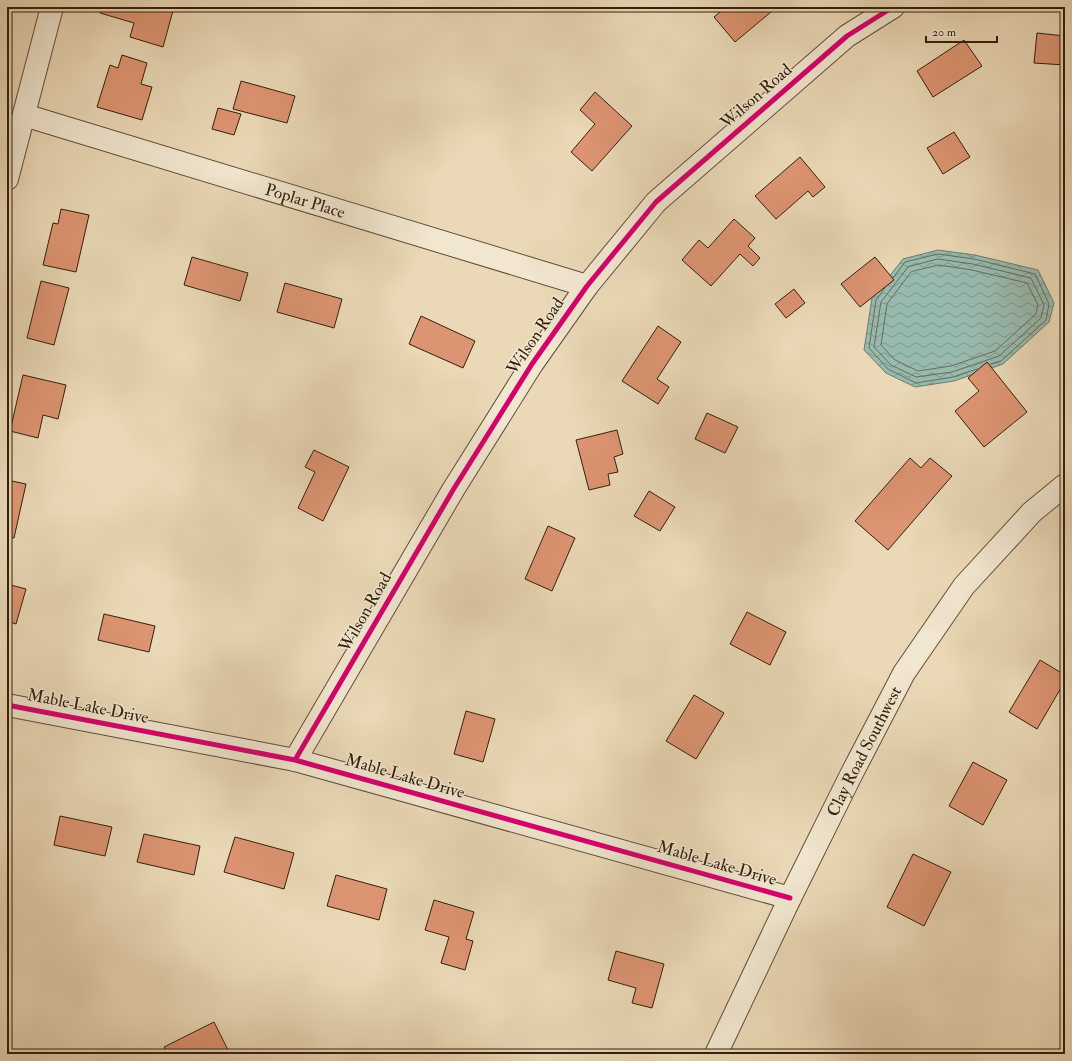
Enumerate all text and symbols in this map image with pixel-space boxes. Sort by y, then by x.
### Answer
scale bar [926,18,997,44]
text: 20 m [932,25,957,40]
street label: Wilson Road [715,59,797,133]
street label: Poplar Place [263,178,348,223]
street label: Wilson Road [501,293,569,379]
street label: Wilson Road [333,568,396,656]
street label: Clay Road Southwest [822,682,906,820]
street label: Mable Lake Drive [25,684,151,728]
street label: Mable Lake Drive [343,749,467,803]
street label: Mable Lake Drive [655,836,779,890]

